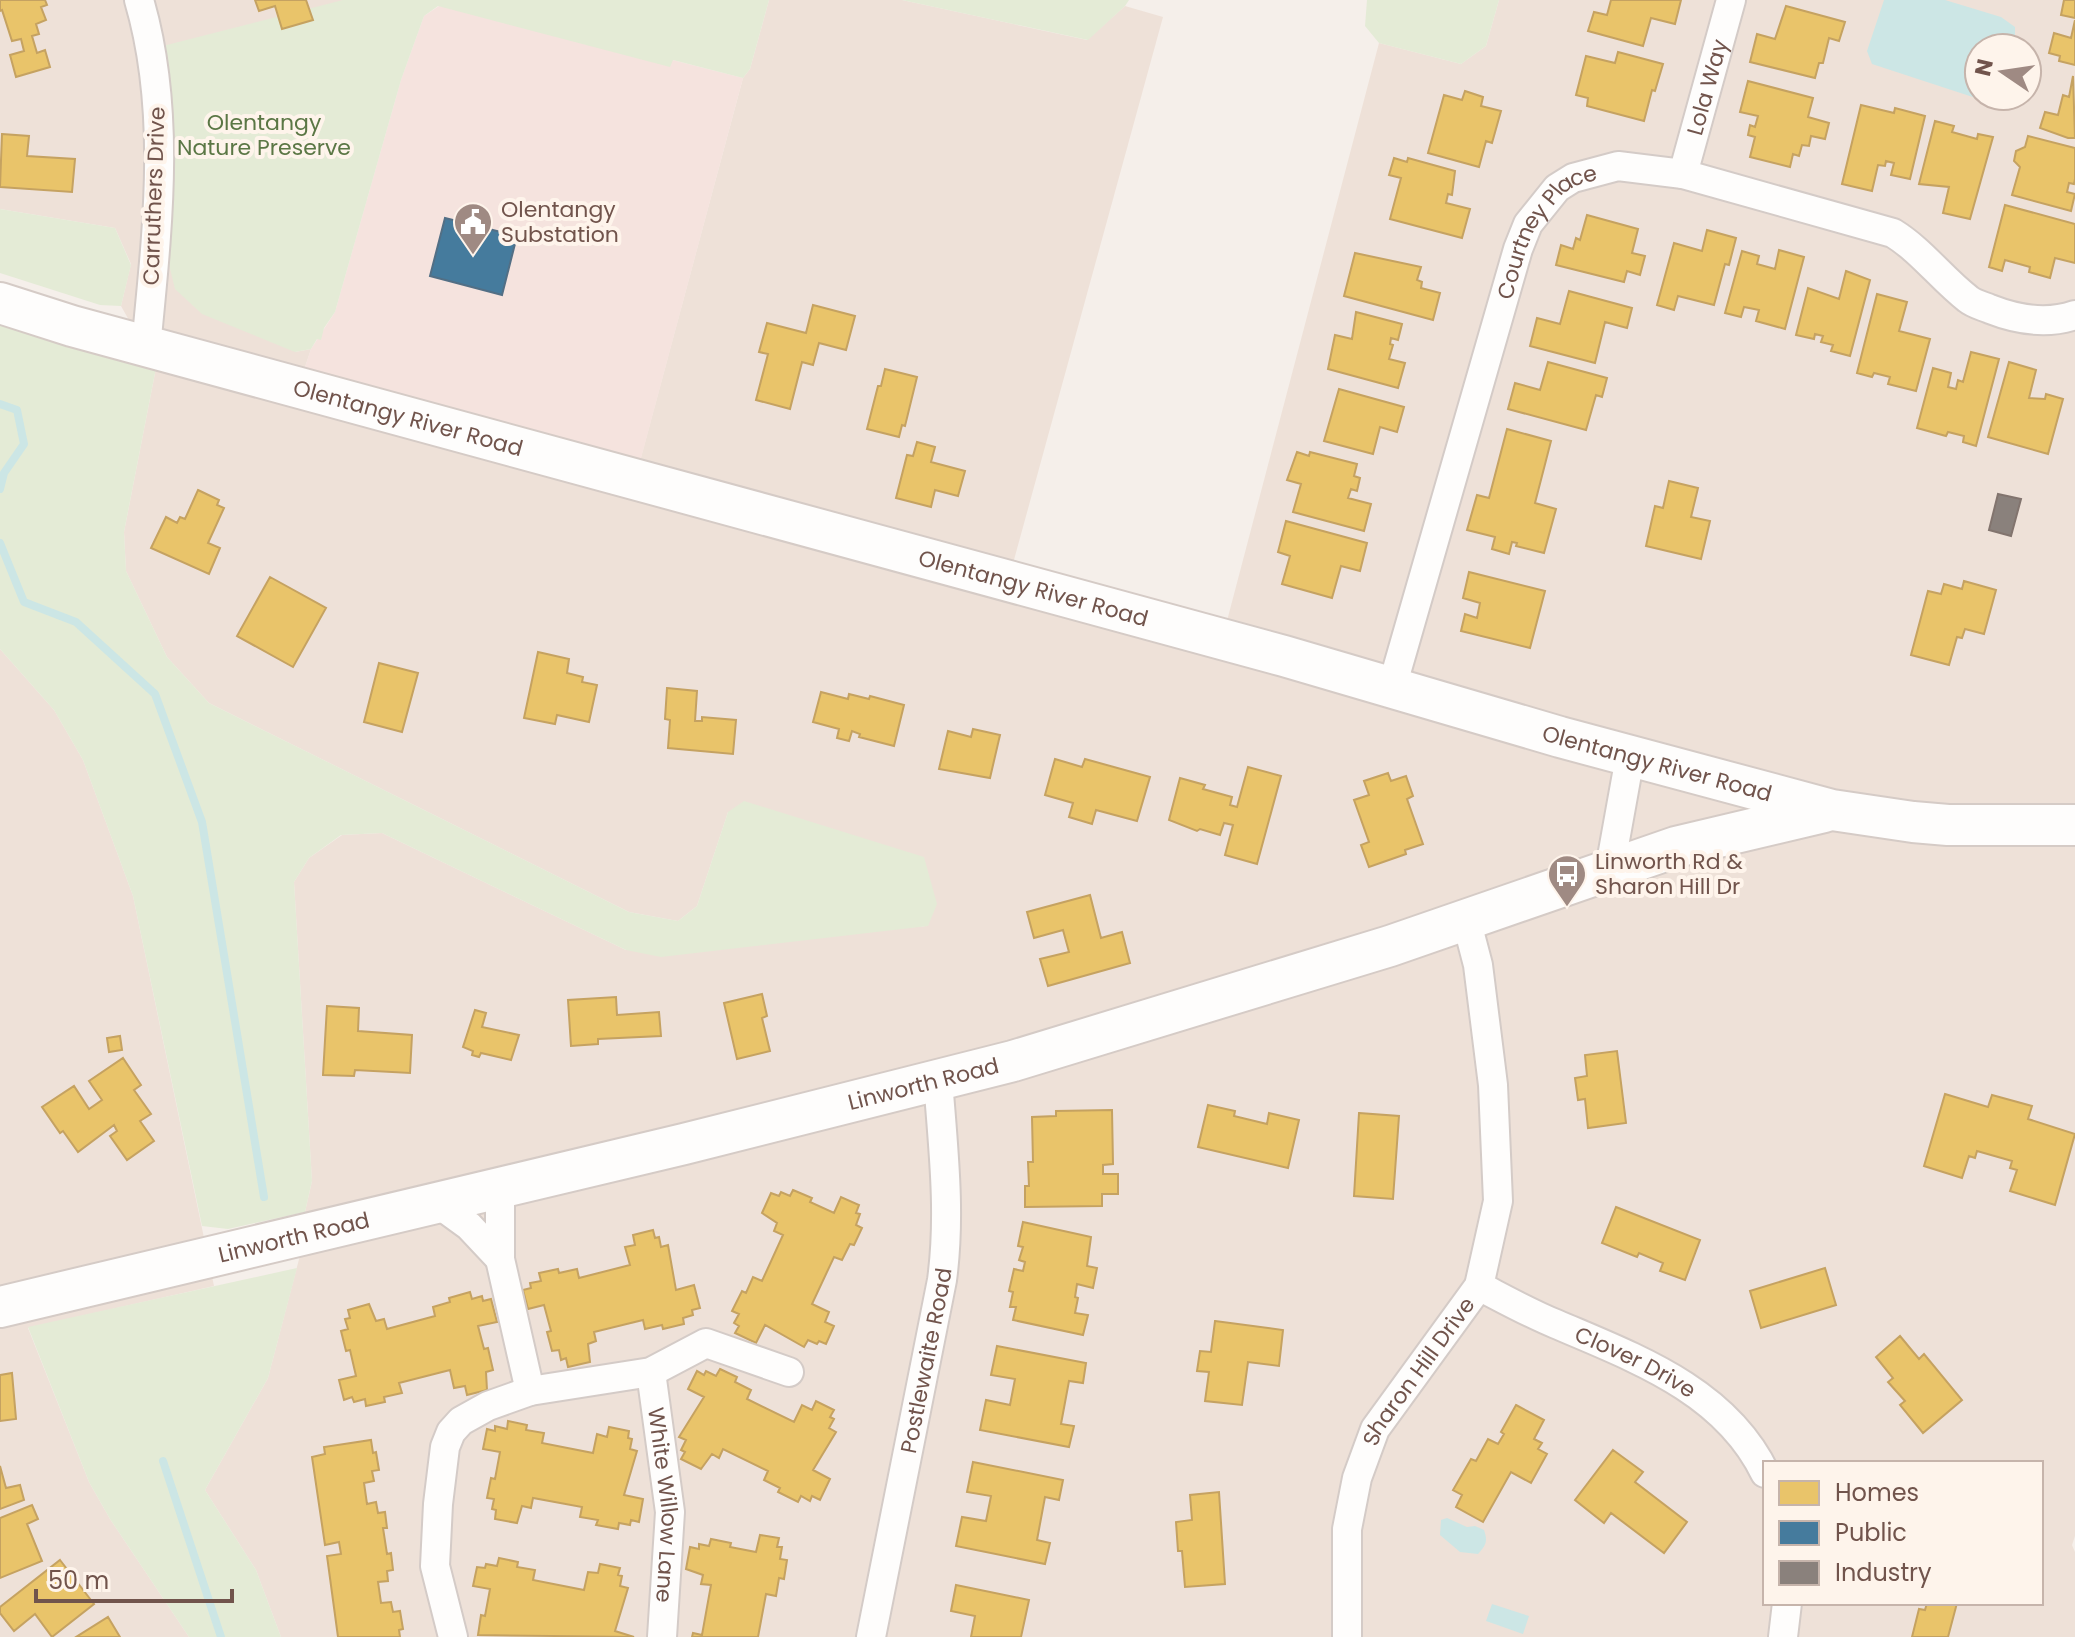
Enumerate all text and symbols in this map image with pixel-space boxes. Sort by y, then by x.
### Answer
north arrow [1963,32,2043,112]
street label: Lola Way [1679,35,1735,139]
text: N [1967,56,2001,79]
street label: Carruthers Drive [135,106,173,286]
park label: Olentangy Nature Preserve [177,107,351,163]
street label: Courtney Place [1489,157,1600,303]
place label: Olentangy Substation [501,194,619,250]
public building icon: Olentangy Substation [452,201,494,256]
street label: Olentangy River Road [290,371,526,464]
street label: Olentangy River Road [915,542,1152,634]
street label: Olentangy River Road [1539,717,1776,809]
place label: Linworth Rd & Sharon Hill Dr [1595,846,1743,902]
bus stop icon: Linworth Rd & Sharon Hill Dr [1546,853,1588,908]
street label: Linworth Road [845,1050,1002,1118]
street label: Linworth Road [215,1204,373,1270]
street label: Postlewaite Road [892,1266,959,1456]
street label: Sharon Hill Drive [1355,1290,1482,1450]
street label: Clover Drive [1570,1318,1702,1405]
street label: White Willow Lane [640,1405,685,1604]
legend [1763,1461,2043,1605]
text: Homes [1835,1476,1919,1509]
text: Public [1835,1516,1907,1549]
scale bar [36,1553,232,1603]
text: Industry [1835,1556,1932,1589]
text: 50 m [48,1564,109,1597]

